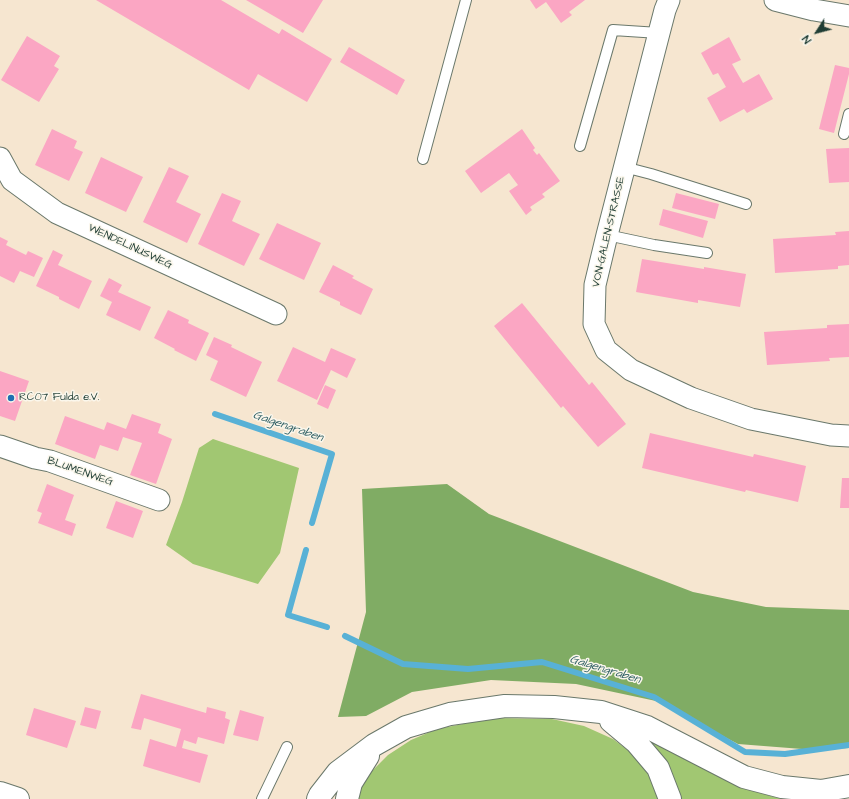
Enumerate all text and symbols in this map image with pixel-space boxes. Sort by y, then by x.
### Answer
north arrow [797,12,837,52]
text: N [799,32,815,47]
street label: VON-GALEN-STRASSE [590,175,628,289]
street label: WENDELINUSWEG [86,222,174,272]
place label: RC07 Fulda e.V. [19,391,99,405]
marker: RC07 Fulda e.V. [6,393,16,403]
water label: Galgengraben [251,408,325,446]
street label: BLUMENWEG [45,455,115,489]
water label: Galgengraben [568,652,642,688]

